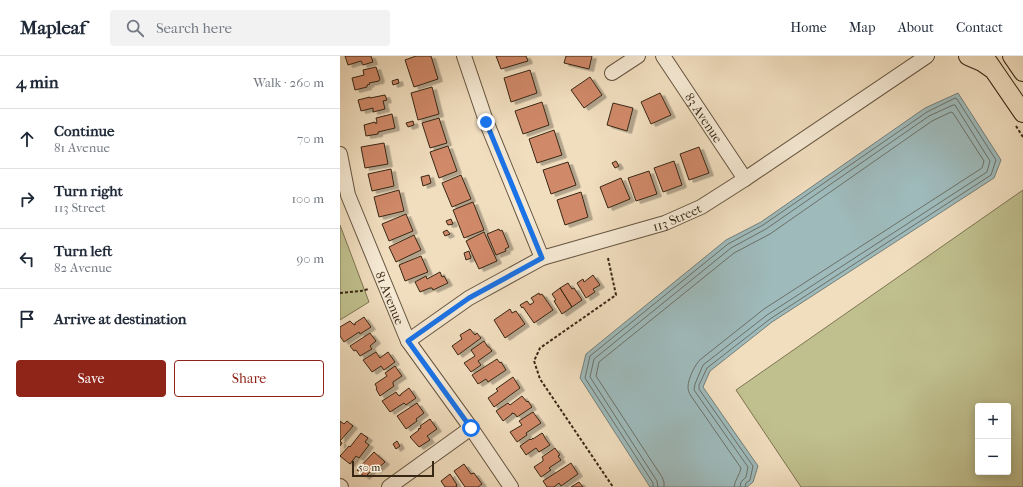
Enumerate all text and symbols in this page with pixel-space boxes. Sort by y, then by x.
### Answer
search box [110,10,390,46]
text: Mapleaf [20,17,86,39]
icon: search [124,17,146,39]
text: Search here [156,19,232,37]
text: Home [790,19,827,36]
text: Map [849,19,876,36]
text: About [898,19,934,36]
text: Contact [956,19,1003,36]
text: 4 min [16,72,59,92]
text: Walk · 260 m [253,75,324,90]
street label: 83 Avenue [682,90,726,146]
route end [477,113,495,131]
text: Continue [54,122,114,140]
icon: ahead [16,128,38,150]
text: 70 m [297,131,324,146]
text: 81 Avenue [54,140,110,155]
text: Turn right [54,182,123,200]
icon: right [16,188,38,210]
text: 100 m [291,191,324,206]
text: 113 Street [54,200,106,215]
street label: 113 Street [651,201,704,234]
text: Turn left [54,242,112,260]
icon: left [16,248,38,270]
text: 90 m [296,251,324,266]
text: 82 Avenue [54,260,112,275]
street label: 81 Avenue [372,269,408,327]
icon: arrive [16,308,38,330]
text: Arrive at destination [54,310,186,328]
button: Save [16,360,166,397]
button: Share [174,360,324,397]
map controls [975,403,1011,475]
button: + [975,403,1011,439]
route start [462,419,480,437]
button: − [975,439,1011,475]
scale bar [352,459,434,478]
text: 50 m [358,461,380,474]

